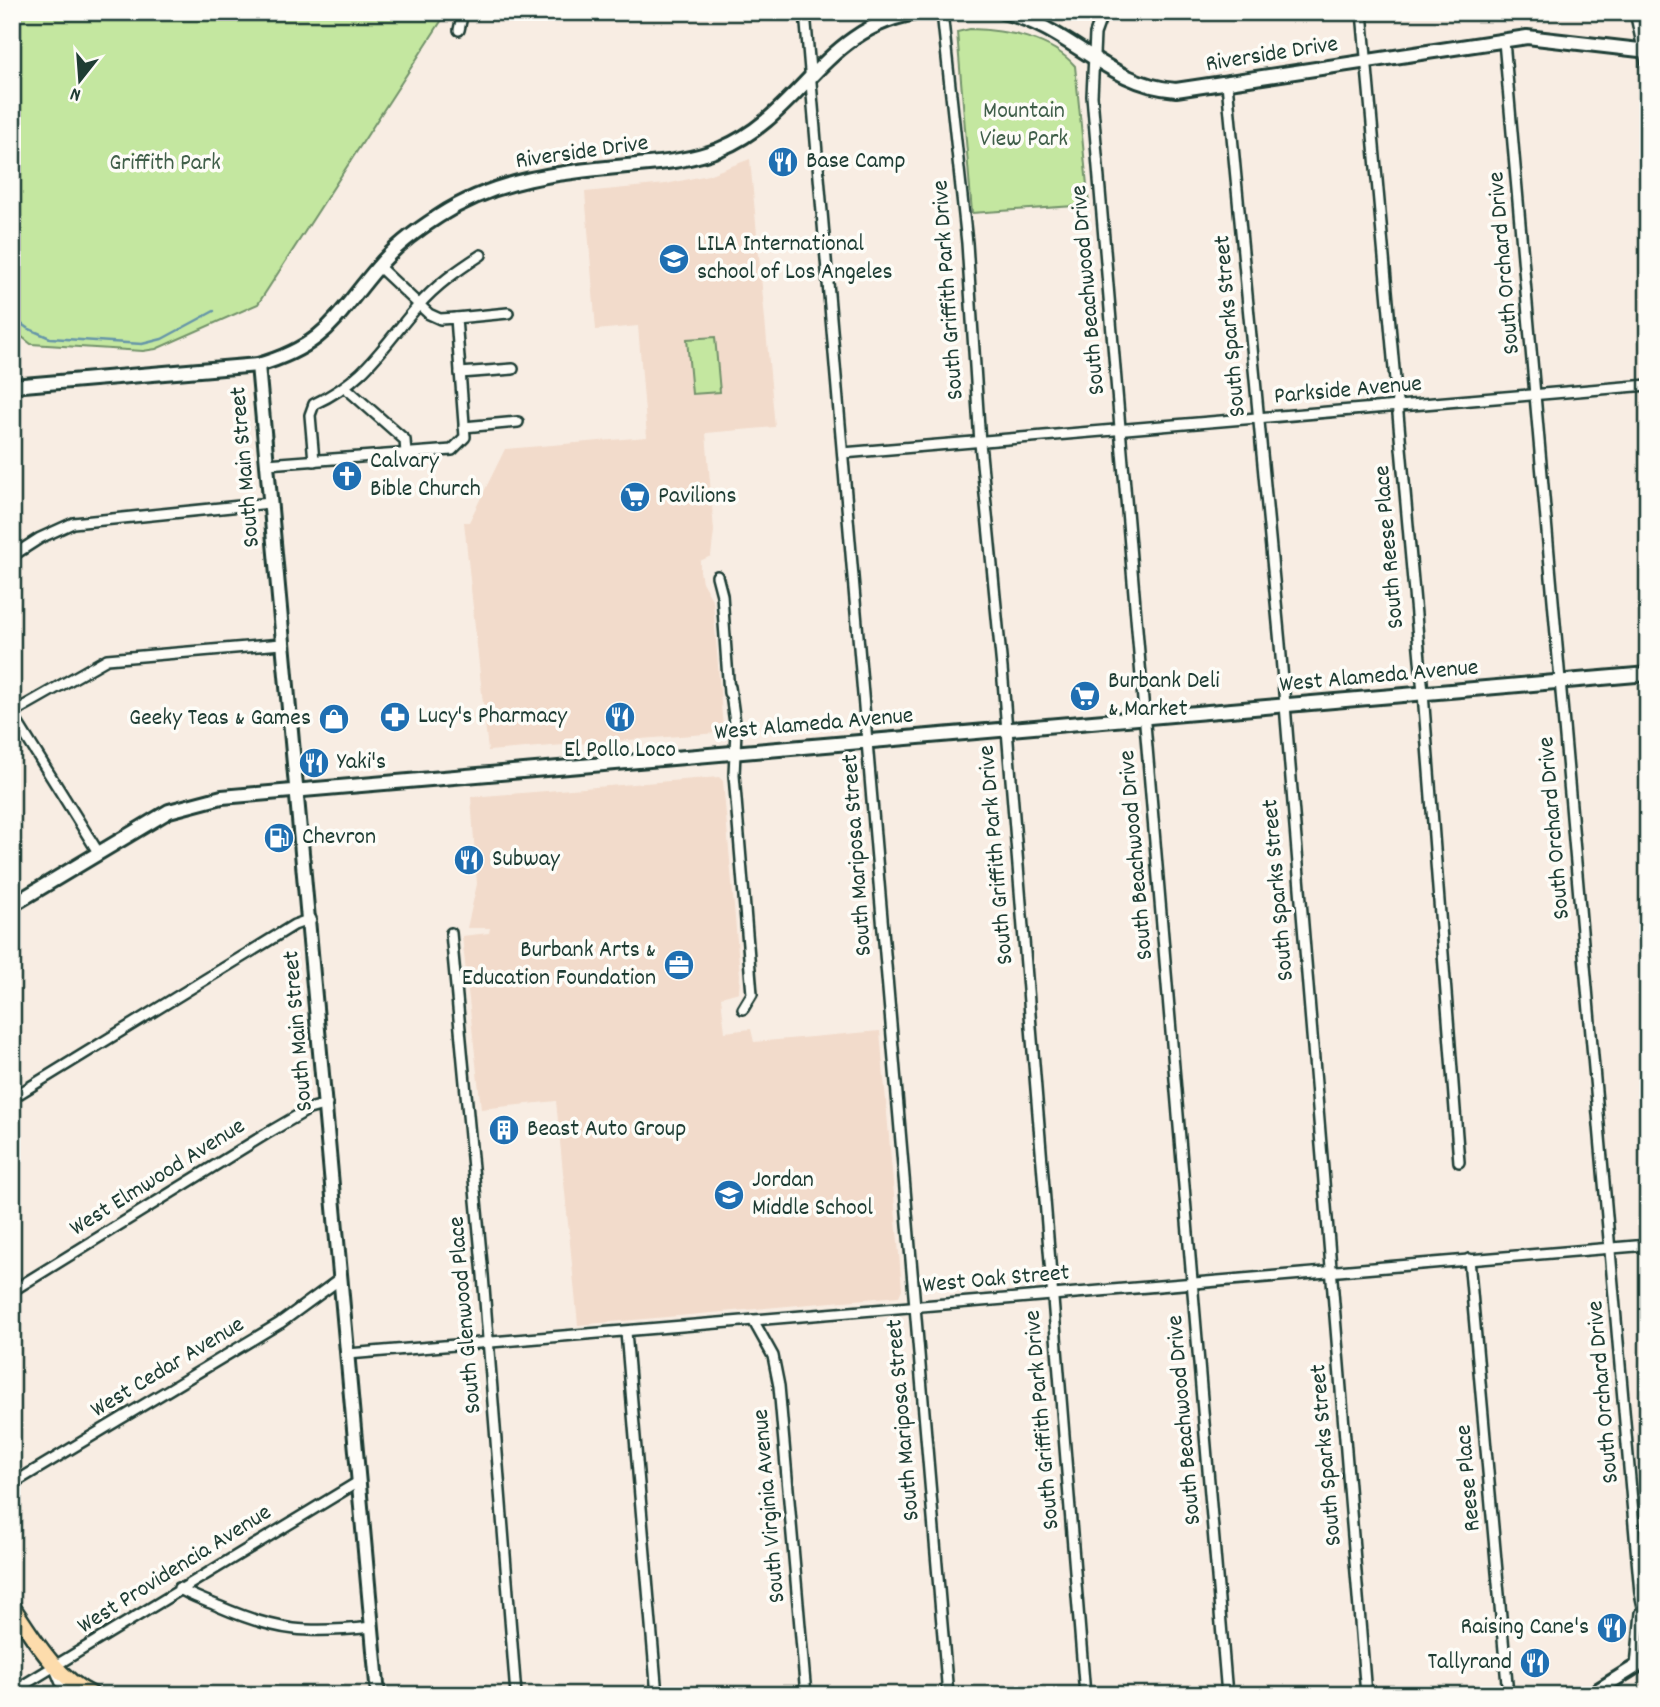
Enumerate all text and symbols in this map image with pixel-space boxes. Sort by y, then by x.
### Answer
street label: Riverside Drive [1203,28,1341,82]
north arrow [46,46,116,116]
text: N [68,79,84,107]
park label: Mountain View Park [980,95,1068,157]
street label: Riverside Drive [513,127,651,179]
restaurant icon: Base Camp [766,145,800,179]
place label: Base Camp [806,145,905,179]
park label: Griffith Park [109,147,221,181]
street label: South Orchard Drive [1480,170,1530,356]
street label: South Griffith Park Drive [924,179,974,401]
street label: South Beachwood Drive [1063,184,1115,396]
place label: LILA International school of Los Angeles [697,228,893,290]
street label: South Sparks Street [1206,233,1256,418]
school or university icon: LILA International school of Los Angeles [657,242,691,276]
street label: Parkside Avenue [1273,368,1423,414]
street label: South Main Street [222,385,270,549]
place label: Calvary Bible Church [370,445,481,507]
church icon: Calvary Bible Church [330,459,364,493]
street label: South Reese Place [1366,464,1414,630]
supermarket icon: Pavilions [618,480,652,514]
place label: Pavilions [658,480,737,514]
street label: West Alameda Avenue [1278,651,1480,703]
place label: Burbank Deli & Market [1108,665,1220,727]
supermarket icon: Burbank Deli & Market [1068,679,1102,713]
street label: West Alameda Avenue [713,699,915,751]
pharmacy icon: Lucy's Pharmacy [378,700,412,734]
place label: Lucy's Pharmacy [418,700,568,734]
restaurant icon: El Pollo Loco [603,700,637,734]
place label: Geeky Teas & Games [129,702,311,736]
shop icon: Geeky Teas & Games [317,702,351,736]
place label: El Pollo Loco [564,734,676,768]
street label: South Orchard Drive [1530,735,1580,921]
street label: South Griffith Park Drive [970,744,1024,966]
restaurant icon: Yaki's [297,746,331,780]
place label: Yaki's [337,746,386,780]
street label: South Beachwood Drive [1111,749,1163,961]
street label: South Mariposa Street [834,753,882,957]
street label: South Sparks Street [1254,797,1304,982]
fuel station icon: Chevron [262,821,296,855]
place label: Chevron [302,821,376,855]
restaurant icon: Subway [452,843,486,877]
place label: Subway [492,843,561,877]
place label: Burbank Arts & Education Foundation [462,934,656,996]
office icon: Burbank Arts & Education Foundation [662,948,696,982]
street label: South Main Street [275,949,323,1113]
street label: West Elmwood Avenue [64,1110,252,1246]
building icon: Beast Auto Group [487,1113,521,1147]
place label: Beast Auto Group [527,1113,686,1147]
place label: Jordan Middle School [752,1164,873,1226]
school or university icon: Jordan Middle School [712,1178,746,1212]
street label: South Glenwood Place [440,1215,492,1415]
street label: West Oak Street [921,1257,1071,1303]
street label: South Orchard Drive [1579,1299,1629,1485]
street label: West Cedar Avenue [85,1309,251,1427]
street label: South Griffith Park Drive [1016,1309,1070,1531]
street label: South Beachwood Drive [1159,1314,1211,1526]
street label: South Mariposa Street [878,1318,930,1522]
street label: South Sparks Street [1302,1362,1352,1547]
street label: South Virginia Avenue [745,1408,795,1604]
street label: Reese Place [1447,1423,1491,1533]
street label: West Providencia Avenue [71,1496,279,1644]
place label: Raising Cane's [1460,1611,1589,1645]
restaurant icon: Raising Cane's [1595,1611,1629,1645]
place label: Tallyrand [1427,1646,1512,1680]
restaurant icon: Tallyrand [1518,1646,1552,1680]

